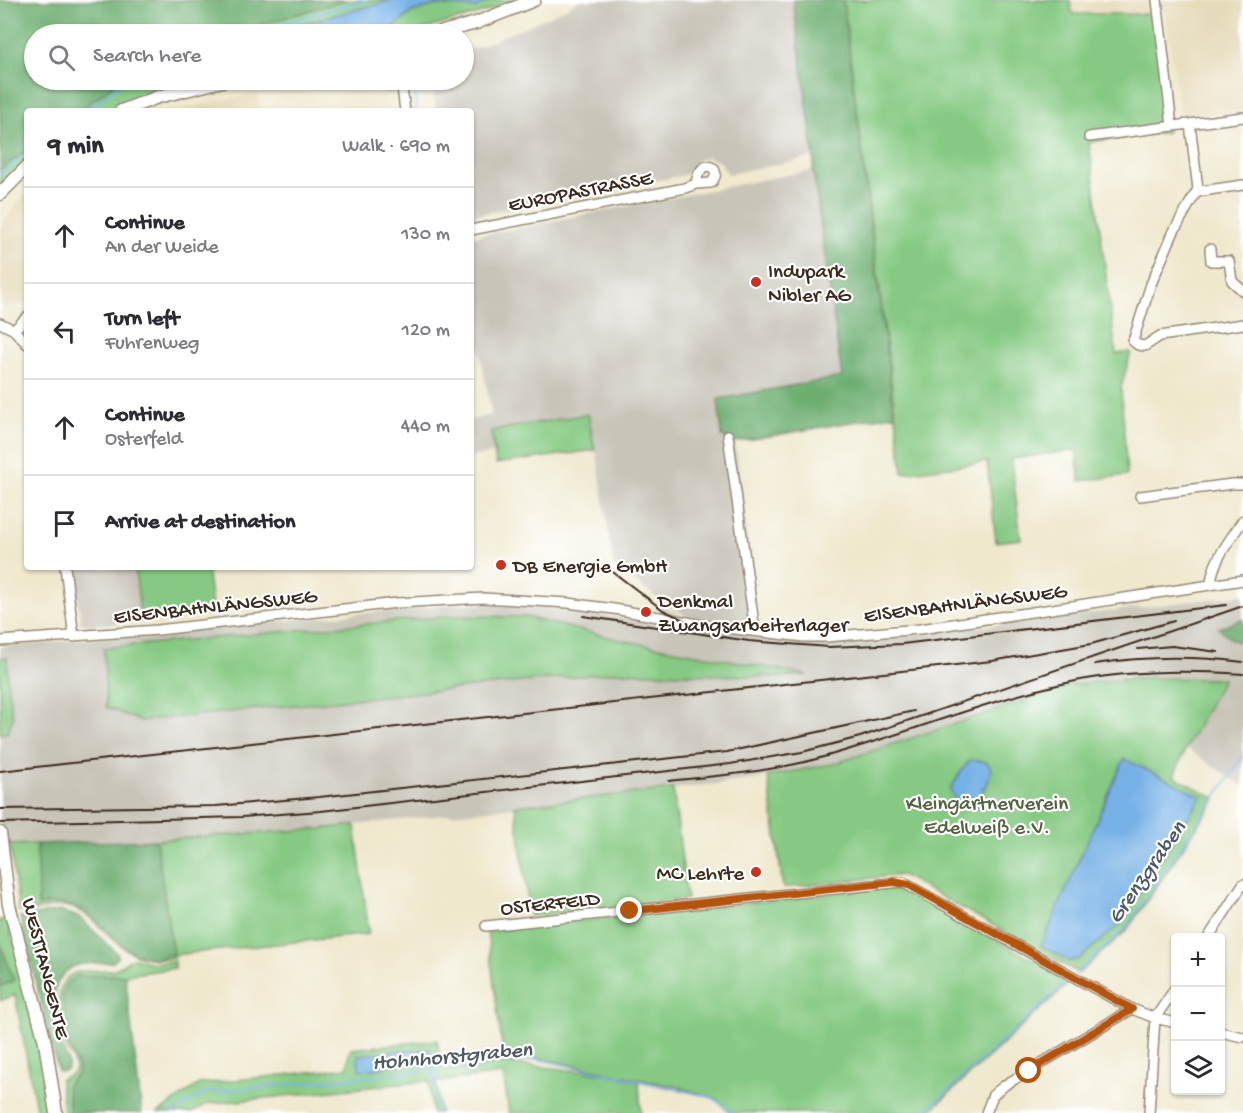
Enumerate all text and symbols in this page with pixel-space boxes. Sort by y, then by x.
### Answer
search box [24,24,474,90]
icon: search [45,41,78,74]
text: Search here [93,44,201,70]
text: 9 min [48,132,104,163]
text: Walk · 690 m [342,136,450,159]
street label: EUROPASTRASSE [506,167,656,220]
text: Continue [105,211,185,237]
icon: ahead [48,219,81,252]
text: 130 m [401,224,450,247]
text: An der Weide [105,237,219,260]
place label: Indupark Nibler AG [768,261,852,310]
marker: Indupark Nibler AG [749,275,763,289]
text: Turn left [105,307,179,333]
icon: left [48,315,81,348]
text: 120 m [402,320,450,343]
text: Fuhrenweg [105,333,199,356]
text: Continue [105,403,185,429]
icon: ahead [48,411,81,444]
text: 440 m [401,416,450,439]
text: Osterfeld [105,429,183,452]
icon: arrive [48,507,81,540]
text: Arrive at destination [105,510,295,536]
place label: DB Energie GmbH [511,556,668,581]
marker: DB Energie GmbH [494,558,508,572]
street label: EISENBAHNLÄNGSWEG [862,581,1069,630]
street label: EISENBAHNLÄNGSWEG [112,585,319,632]
place label: Denkmal Zwangsarbeiterlager [656,591,850,640]
marker: Denkmal Zwangsarbeiterlager [639,605,653,619]
park label: Kleingärtnerverein Edelweiß e.V. [906,793,1068,842]
water label: Grenzgraben [1103,817,1193,930]
place label: MC Lehrte [656,863,745,888]
marker: MC Lehrte [749,865,763,879]
street label: OSTERFELD [499,888,602,923]
street label: WESTTANGENTE [14,896,73,1043]
route end [616,897,642,923]
map controls [1171,933,1225,1095]
button: + [1171,933,1225,987]
button: − [1171,987,1225,1041]
water label: Hohnhorstgraben [371,1038,534,1078]
button: layers [1171,1041,1225,1095]
route start [1015,1057,1041,1083]

